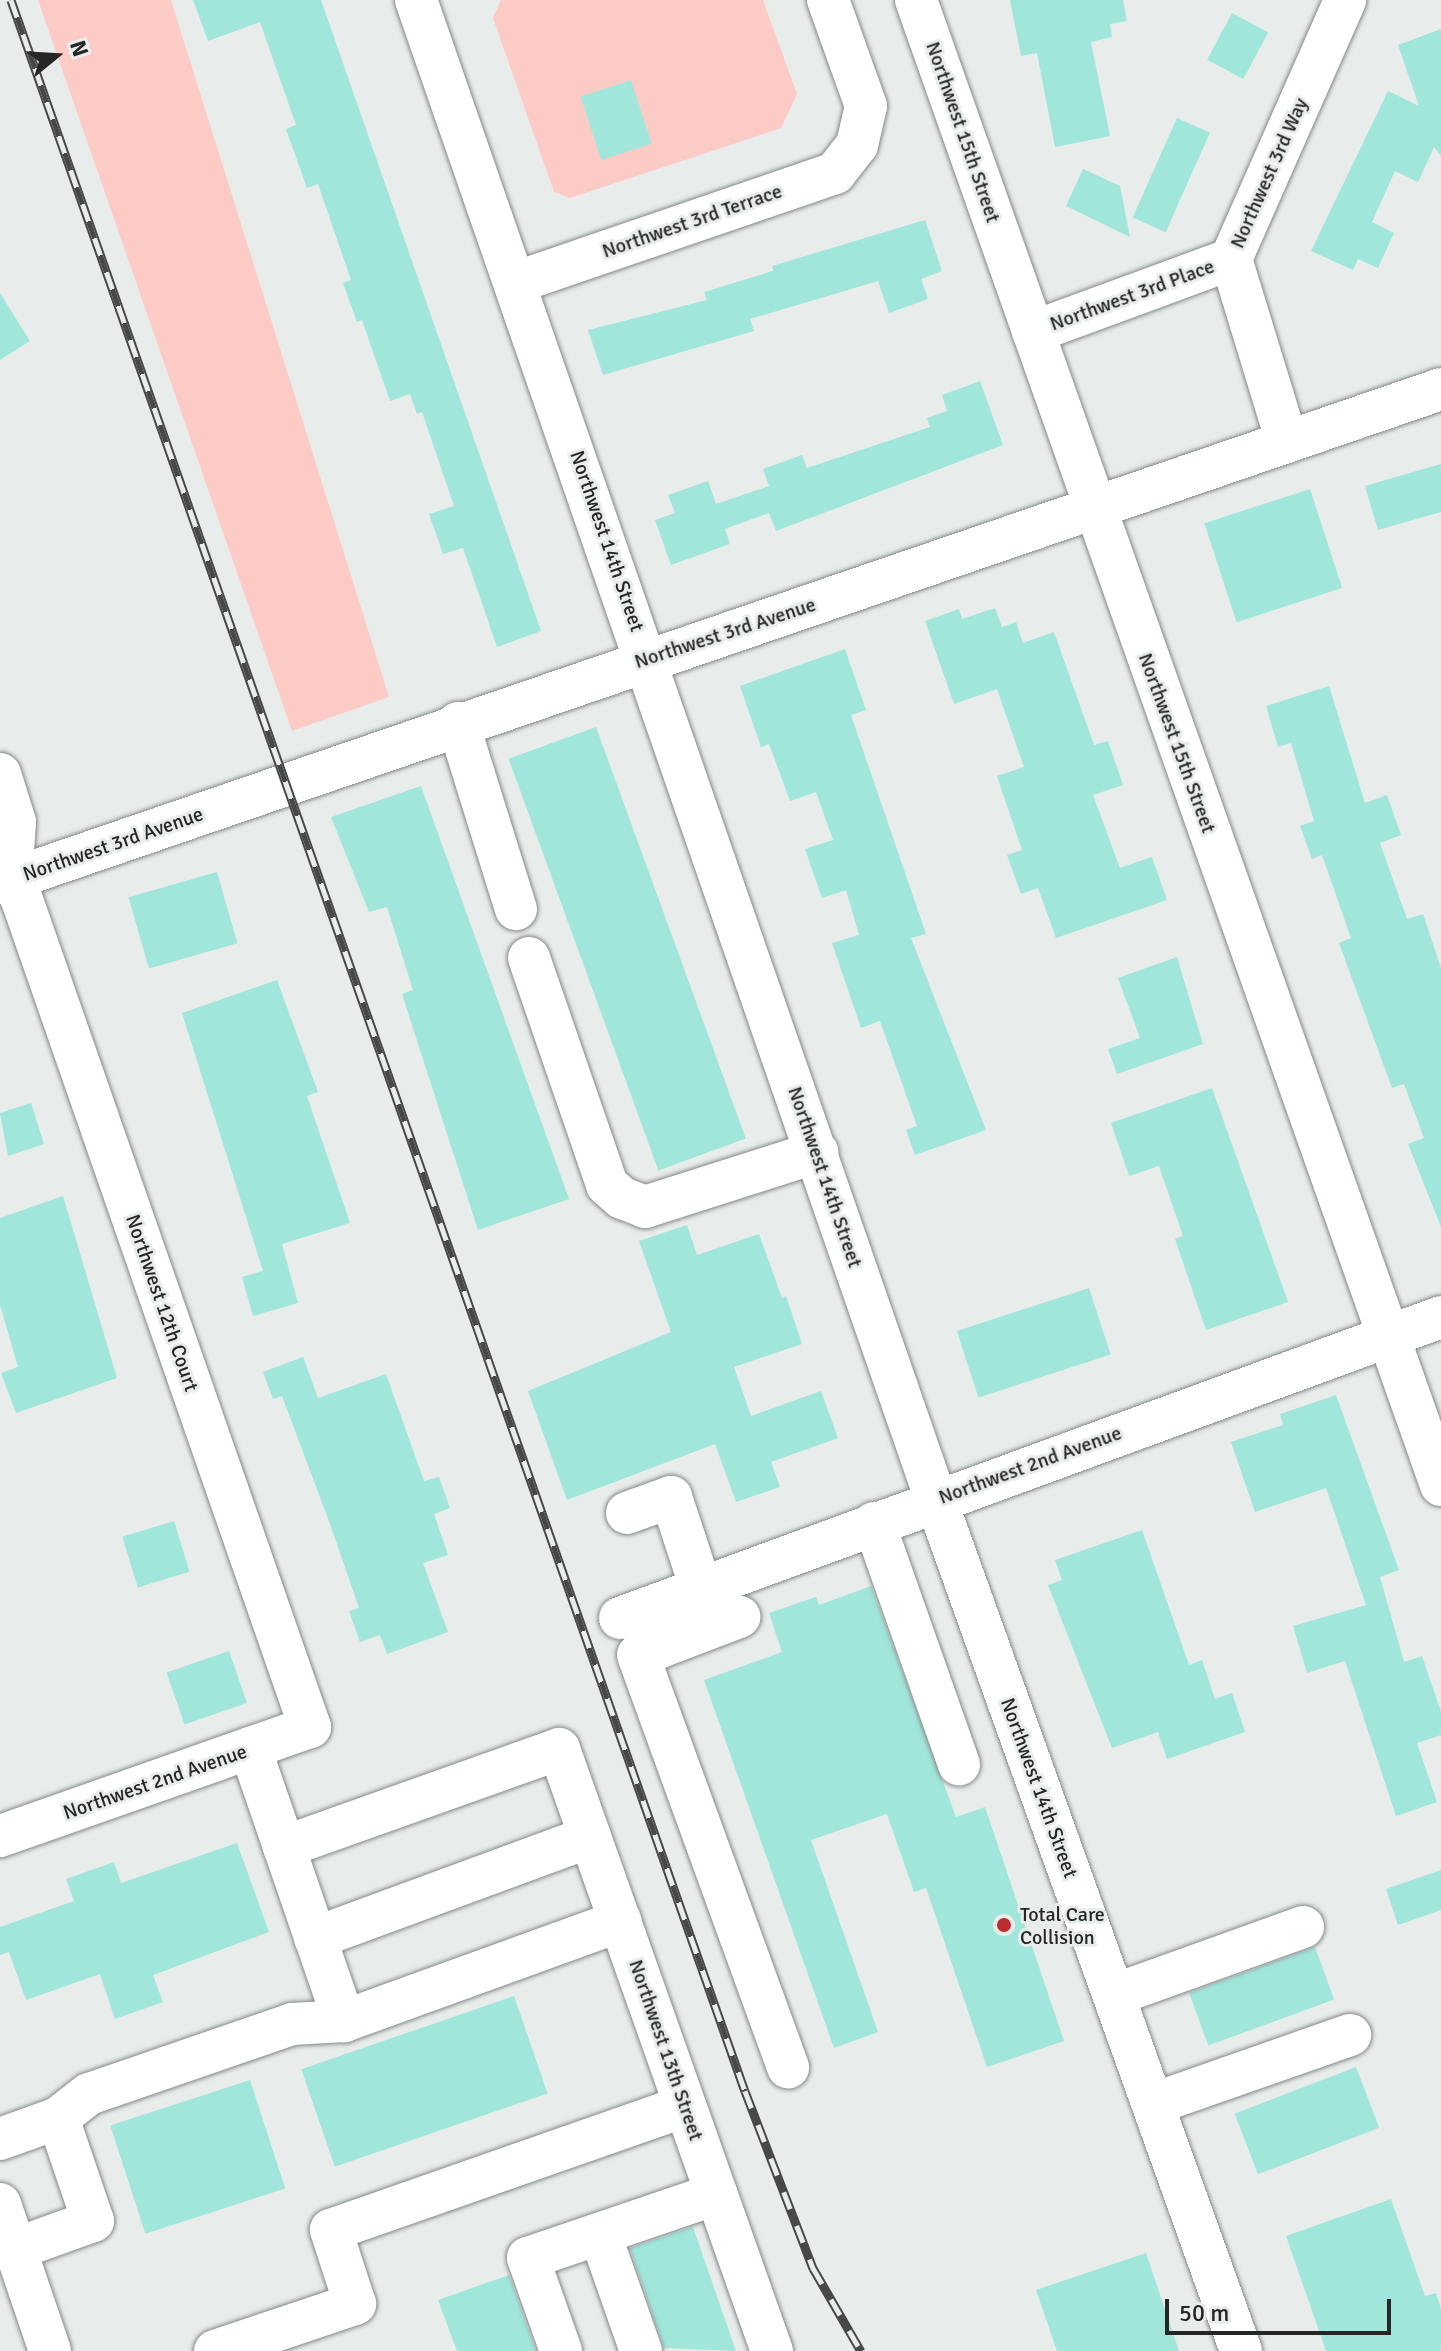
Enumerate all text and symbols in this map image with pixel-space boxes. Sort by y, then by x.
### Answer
north arrow [16,16,96,96]
text: N [64,37,95,60]
street label: Northwest 15th Street [921,38,1005,226]
street label: Northwest 3rd Way [1225,94,1313,252]
street label: Northwest 3rd Terrace [599,179,785,263]
street label: Northwest 3rd Place [1046,254,1218,336]
street label: Northwest 14th Street [565,447,649,635]
street label: Northwest 3rd Avenue [631,592,819,674]
street label: Northwest 15th Street [1133,650,1221,836]
street label: Northwest 3rd Avenue [20,802,206,886]
street label: Northwest 14th Street [783,1083,867,1271]
street label: Northwest 12th Court [120,1211,204,1395]
street label: Northwest 2nd Avenue [935,1421,1125,1509]
street label: Northwest 14th Street [995,1695,1083,1881]
street label: Northwest 2nd Avenue [60,1739,250,1825]
place label: Total Care Collision [1020,1902,1105,1949]
marker: Total Care Collision [995,1916,1013,1934]
street label: Northwest 13th Street [624,1956,708,2144]
scale bar [1169,2283,1395,2333]
text: 50 m [1179,2298,1229,2328]

